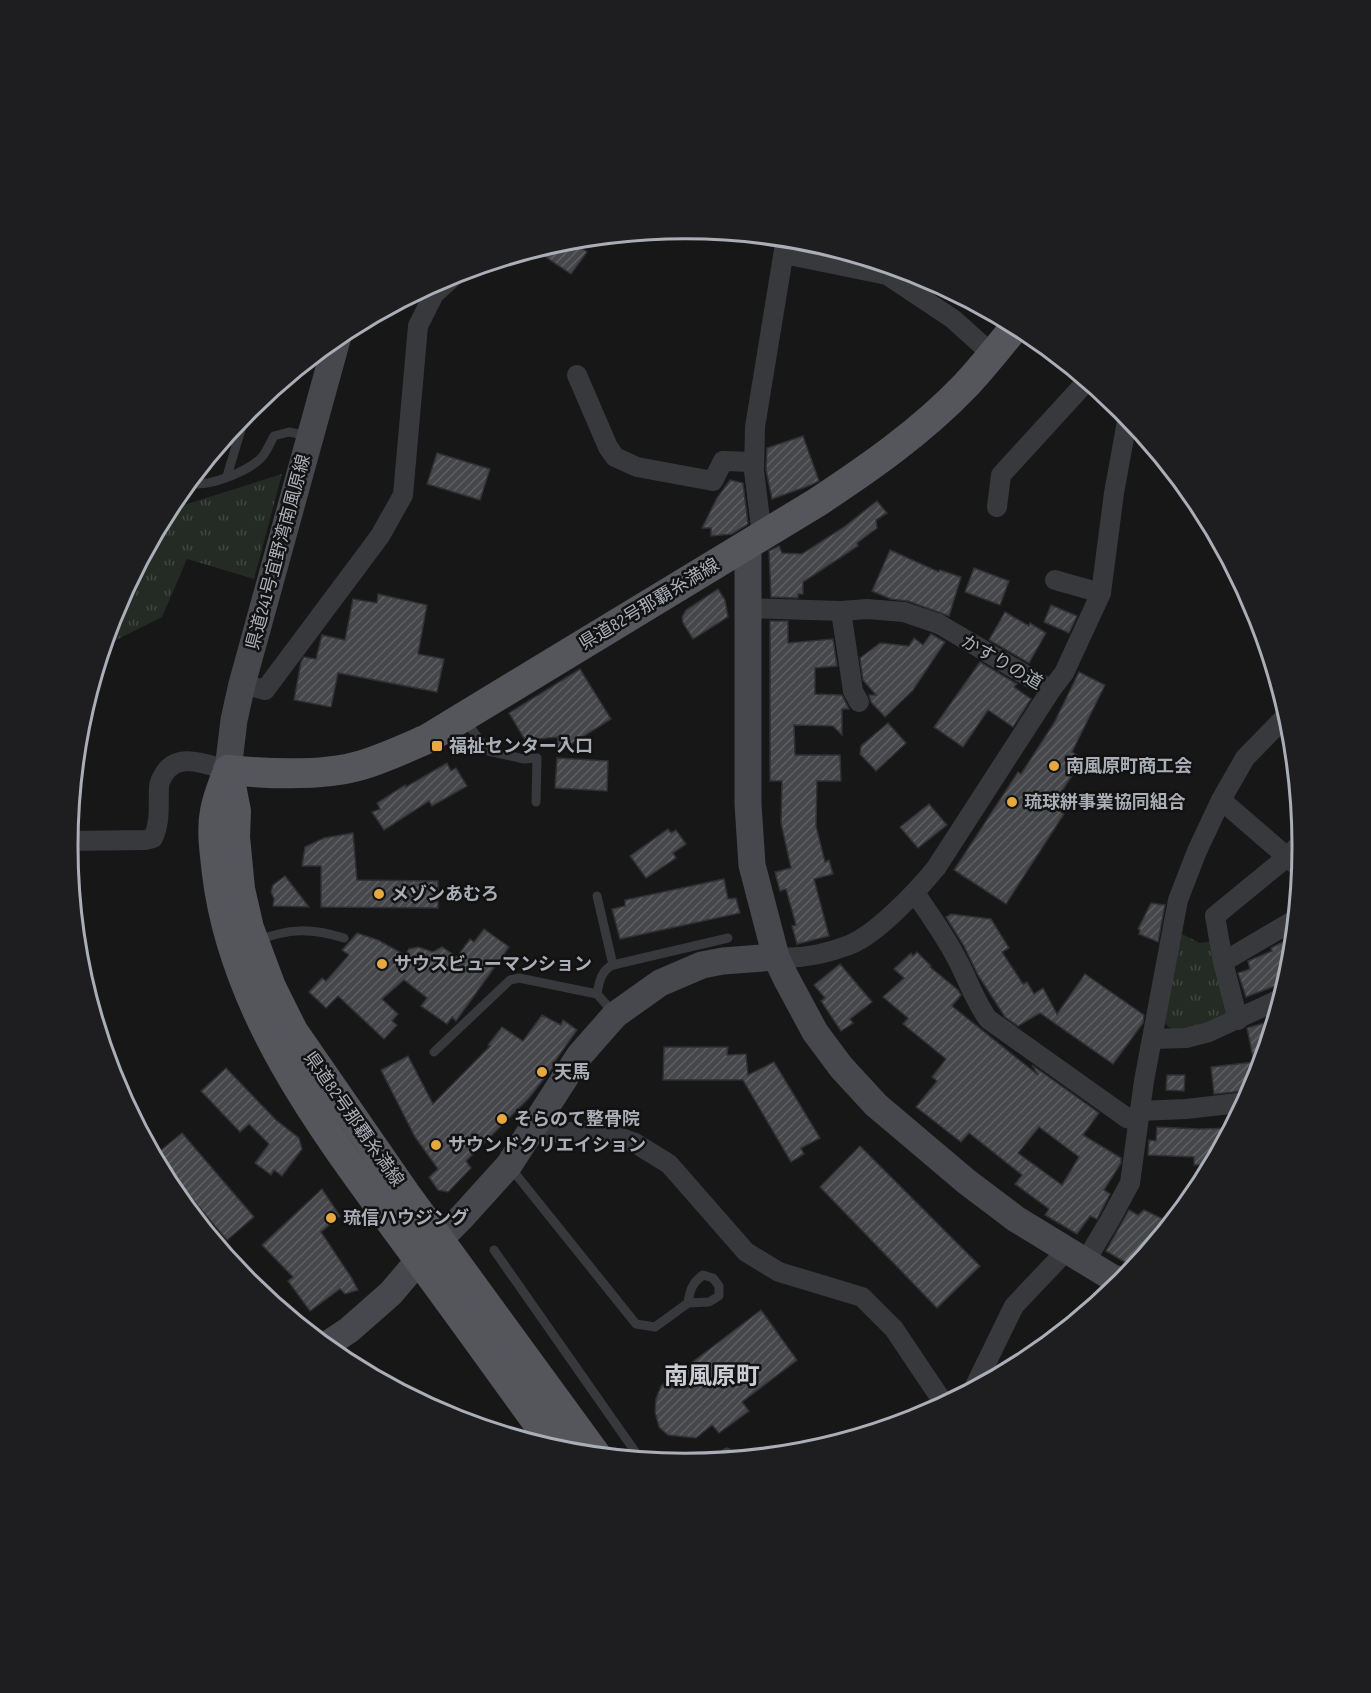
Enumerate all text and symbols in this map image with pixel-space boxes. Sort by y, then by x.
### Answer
street label: 県道241号宜野湾南風原線 [242,452,315,652]
street label: 県道82号那覇糸満線 [575,554,723,655]
street label: かすりの道 [958,631,1046,694]
place label: 福祉センター入口 [449,736,593,757]
marker: 福祉センター入口 [430,739,444,753]
place label: 南風原町商工会 [1066,756,1192,777]
marker: 南風原町商工会 [1047,759,1061,773]
place label: 琉球絣事業協同組合 [1024,792,1186,813]
marker: 琉球絣事業協同組合 [1005,795,1019,809]
place label: メゾンあむろ [391,884,499,905]
marker: メゾンあむろ [372,887,386,901]
place label: サウスビューマンション [394,954,592,975]
marker: サウスビューマンション [375,957,389,971]
street label: 県道82号那覇糸満線 [299,1048,408,1191]
place label: 天馬 [554,1062,590,1083]
marker: 天馬 [535,1065,549,1079]
place label: そらのて整骨院 [514,1109,640,1130]
marker: そらのて整骨院 [495,1112,509,1126]
place label: サウンドクリエイション [448,1135,646,1156]
marker: サウンドクリエイション [429,1138,443,1152]
place label: 琉信ハウジング [343,1208,469,1229]
marker: 琉信ハウジング [324,1211,338,1225]
district label: 南風原町 [664,1362,760,1391]

